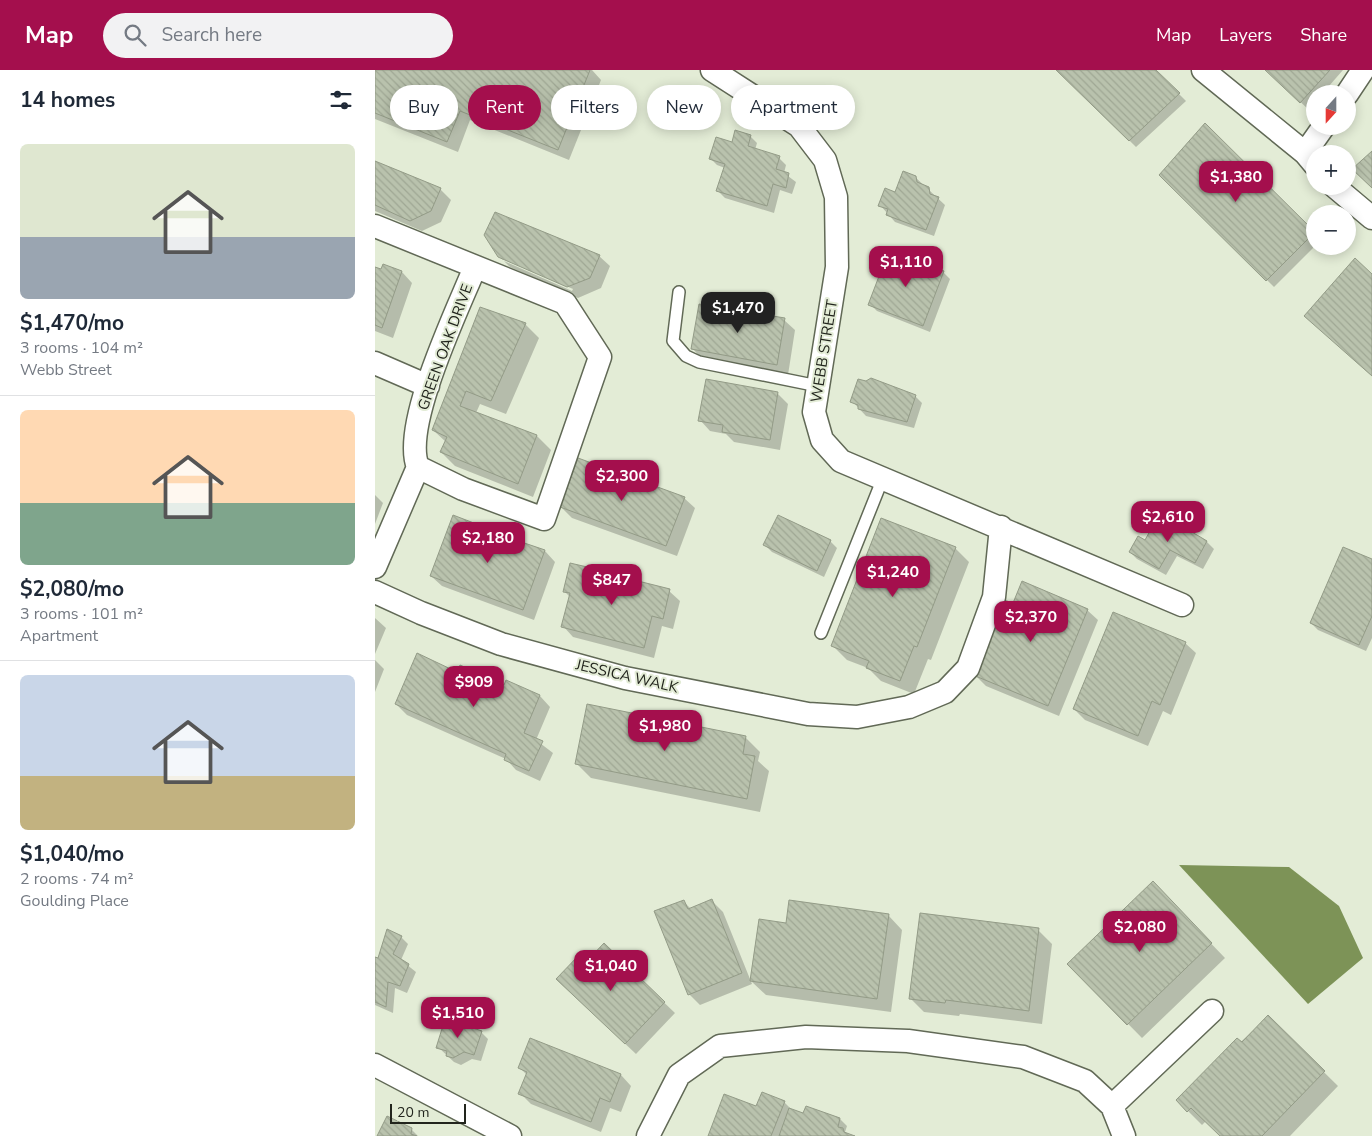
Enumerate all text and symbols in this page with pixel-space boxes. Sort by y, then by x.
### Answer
search box [103,13,453,58]
text: Map [25,19,73,51]
icon: search [121,21,149,49]
text: Search here [161,22,262,48]
text: Map [1156,23,1191,47]
text: Layers [1219,23,1272,47]
text: Share [1300,23,1347,47]
chip: Buy [390,85,458,130]
chip: Rent [468,85,541,130]
chip: Filters [551,85,637,130]
chip: New [647,85,721,130]
chip: Apartment [731,85,855,130]
north arrow [1306,85,1356,135]
map controls [1306,85,1356,255]
text: 14 homes [20,86,115,114]
icon: filters [327,86,355,114]
button: + [1306,145,1356,195]
pin: $1,380 [1195,160,1277,203]
text: $1,380 [1210,166,1262,188]
icon: home [143,177,233,267]
button: − [1306,205,1356,255]
pin: $1,110 [865,246,947,288]
text: $1,110 [880,251,932,273]
street label: GREEN OAK DRIVE [413,281,477,413]
pin: $1,470 [697,292,779,334]
text: $1,470 [712,297,764,319]
street label: WEBB STREET [806,298,842,404]
text: $1,470/mo [20,309,124,337]
text: 3 rooms · 104 m² [20,337,143,359]
text: Webb Street [20,359,112,381]
icon: home [143,442,233,532]
pin: $2,300 [581,460,663,502]
text: $2,300 [596,465,648,487]
pin: $2,610 [1127,500,1209,543]
text: $2,610 [1142,506,1194,528]
pin: $2,180 [447,522,529,564]
text: $2,180 [462,527,514,549]
pin: $1,240 [852,556,934,598]
text: $1,240 [867,561,919,583]
pin: $847 [582,564,642,606]
text: $847 [593,569,631,591]
text: $2,080/mo [20,575,124,603]
pin: $2,370 [990,600,1072,643]
text: 3 rooms · 101 m² [20,603,143,625]
text: $2,370 [1005,606,1057,628]
text: Apartment [20,625,98,647]
street label: JESSICA WALK [573,654,681,698]
pin: $909 [444,666,504,708]
text: $909 [455,671,493,693]
icon: home [143,707,233,797]
pin: $1,980 [624,710,706,752]
text: $1,980 [639,715,691,737]
text: $1,040/mo [20,840,124,868]
text: 2 rooms · 74 m² [20,868,133,890]
text: Goulding Place [20,890,129,912]
pin: $2,080 [1099,910,1181,953]
text: $2,080 [1114,916,1166,938]
pin: $1,040 [570,950,652,992]
text: $1,040 [585,955,637,977]
pin: $1,510 [417,996,499,1039]
text: $1,510 [432,1002,484,1024]
scale bar [390,1101,466,1124]
text: 20 m [397,1103,429,1122]

